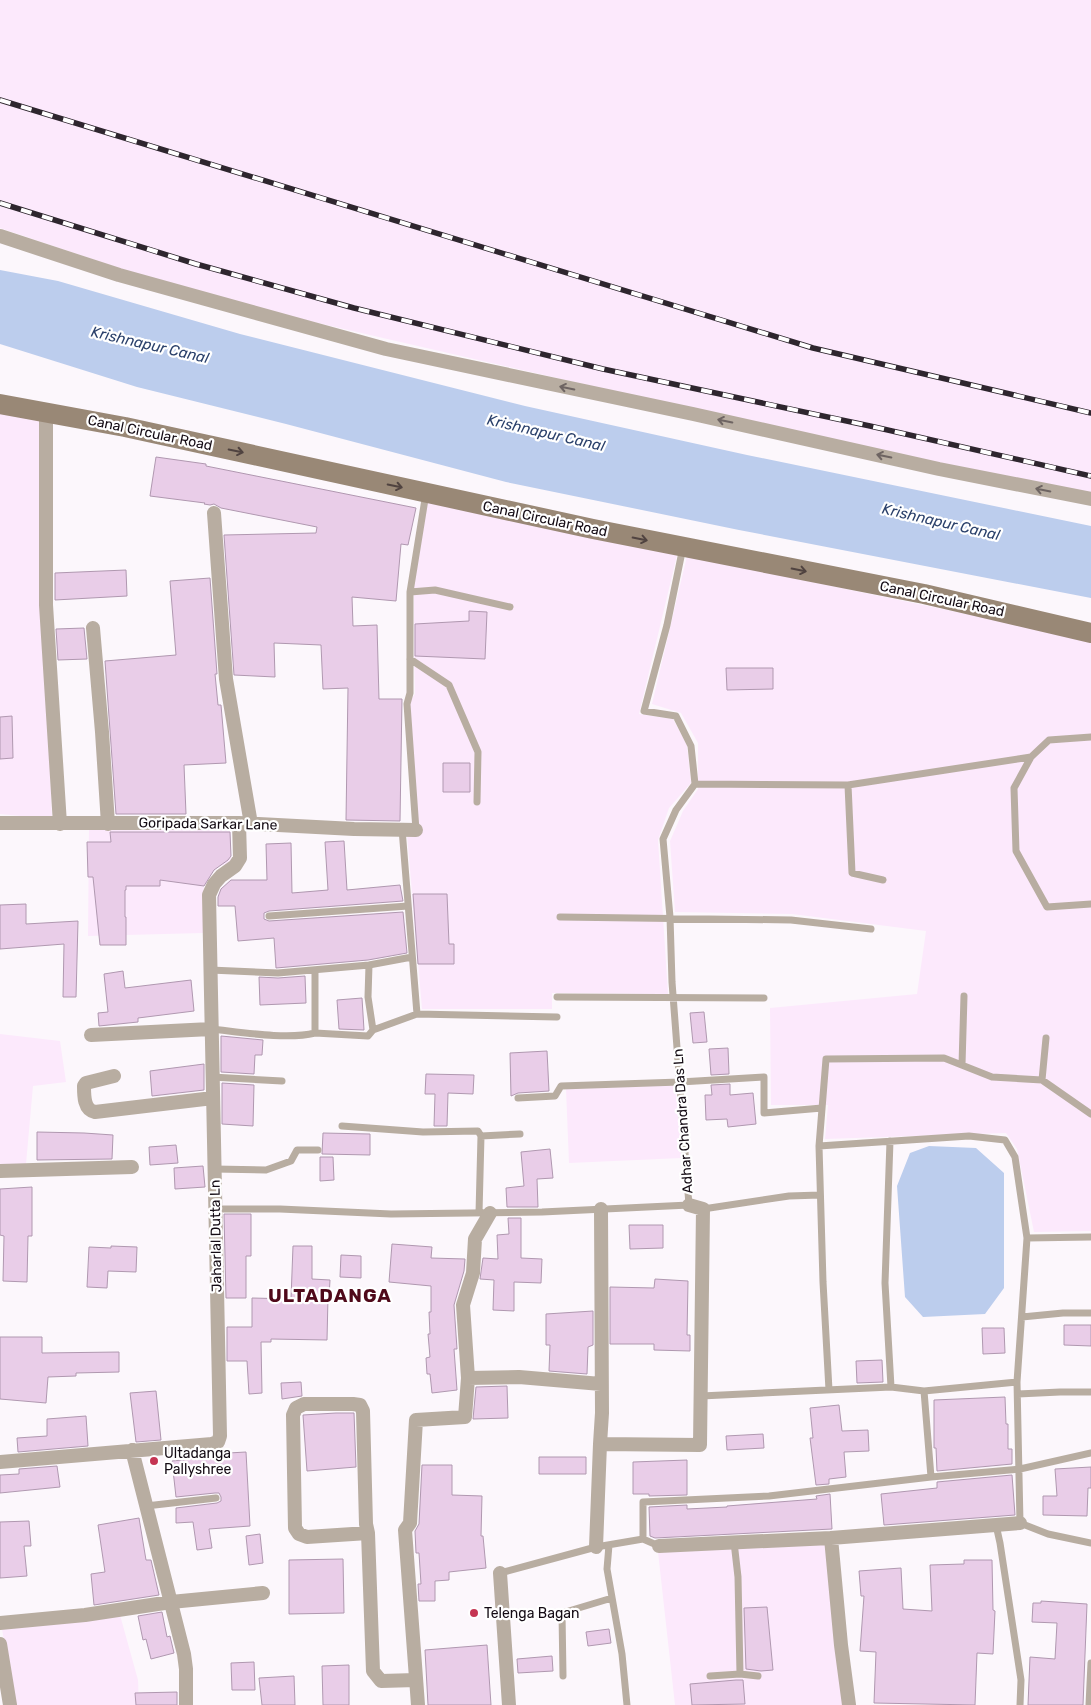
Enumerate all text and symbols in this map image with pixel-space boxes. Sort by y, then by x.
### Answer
water label: Krishnapur Canal [89,323,211,367]
one-way arrow [559,382,575,392]
street label: Canal Circular Road [86,411,214,455]
water label: Krishnapur Canal [485,411,607,455]
one-way arrow [718,416,734,425]
one-way arrow [228,447,244,457]
one-way arrow [877,451,893,461]
one-way arrow [387,482,403,491]
one-way arrow [1036,484,1052,494]
street label: Canal Circular Road [481,497,609,541]
water label: Krishnapur Canal [880,500,1002,544]
one-way arrow [631,534,647,544]
one-way arrow [791,566,807,575]
street label: Canal Circular Road [878,577,1006,621]
street label: Goripada Sarkar Lane [138,814,278,834]
street label: Adhar Chandra Das Ln [669,1048,697,1194]
street label: Jaharlal Dutta Ln [207,1180,225,1292]
district label: ULTADANGA [268,1284,392,1307]
place label: Ultadanga Pallyshree [164,1445,232,1478]
marker: Ultadanga Pallyshree [148,1455,160,1467]
place label: Telenga Bagan [484,1605,580,1622]
marker: Telenga Bagan [468,1607,480,1619]

